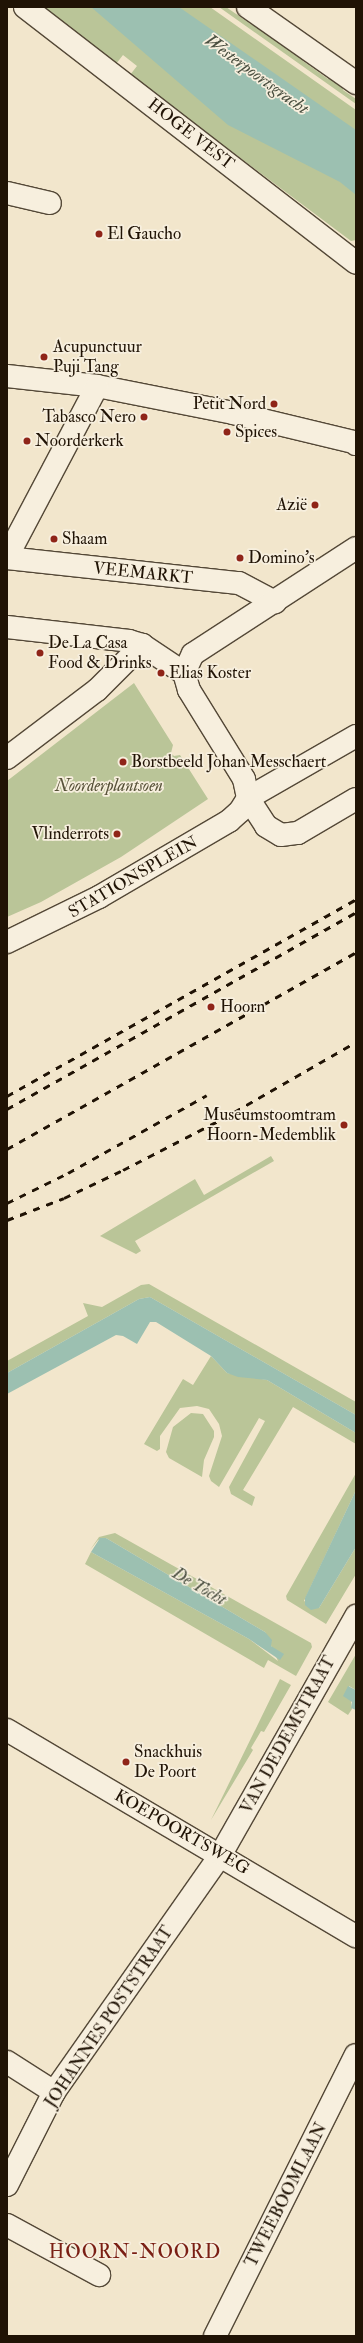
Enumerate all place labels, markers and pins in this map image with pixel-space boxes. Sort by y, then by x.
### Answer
place label: El Gaucho [107,224,181,244]
marker: El Gaucho [94,229,104,239]
place label: Acupunctuur Puji Tang [53,337,142,377]
marker: Acupunctuur Puji Tang [38,351,50,363]
place label: Petit Nord [193,394,266,414]
marker: Petit Nord [269,399,279,409]
place label: Tabasco Nero [42,407,136,427]
marker: Tabasco Nero [139,412,149,422]
place label: Spices [235,422,277,442]
marker: Spices [222,427,232,437]
place label: Noorderkerk [35,431,124,451]
marker: Noorderkerk [22,436,32,446]
place label: Azië [276,495,307,515]
marker: Azië [310,500,320,510]
place label: Shaam [62,529,108,549]
marker: Shaam [49,534,59,544]
place label: Domino's [248,548,315,568]
marker: Domino's [235,553,245,563]
place label: De La Casa Food & Drinks [48,633,152,673]
marker: De La Casa Food & Drinks [35,648,45,658]
place label: Elias Koster [169,663,251,683]
marker: Elias Koster [156,668,166,678]
place label: Borstbeeld Johan Messchaert [131,752,326,772]
marker: Borstbeeld Johan Messchaert [118,757,128,767]
place label: Vlinderrots [31,824,109,844]
marker: Vlinderrots [112,829,122,839]
place label: Hoorn [220,997,265,1017]
marker: Hoorn [205,1001,217,1013]
place label: Museumstoomtram Hoorn-Medemblik [203,1105,336,1145]
marker: Museumstoomtram Hoorn-Medemblik [339,1120,349,1130]
place label: Snackhuis De Poort [134,1742,202,1782]
marker: Snackhuis De Poort [121,1757,131,1767]

